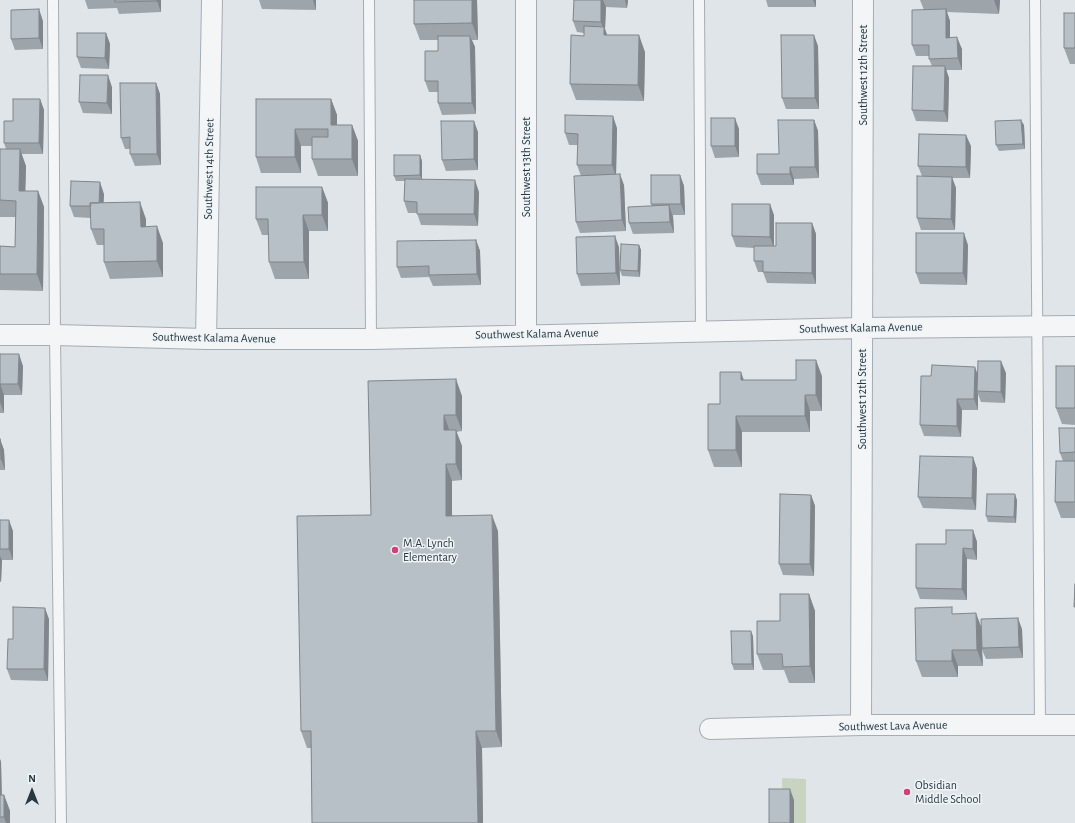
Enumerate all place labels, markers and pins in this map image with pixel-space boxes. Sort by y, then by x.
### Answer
place label: M.A. Lynch Elementary [403,536,457,564]
marker: M.A. Lynch Elementary [390,545,400,555]
place label: Obsidian Middle School [915,778,981,806]
marker: Obsidian Middle School [902,787,912,797]

